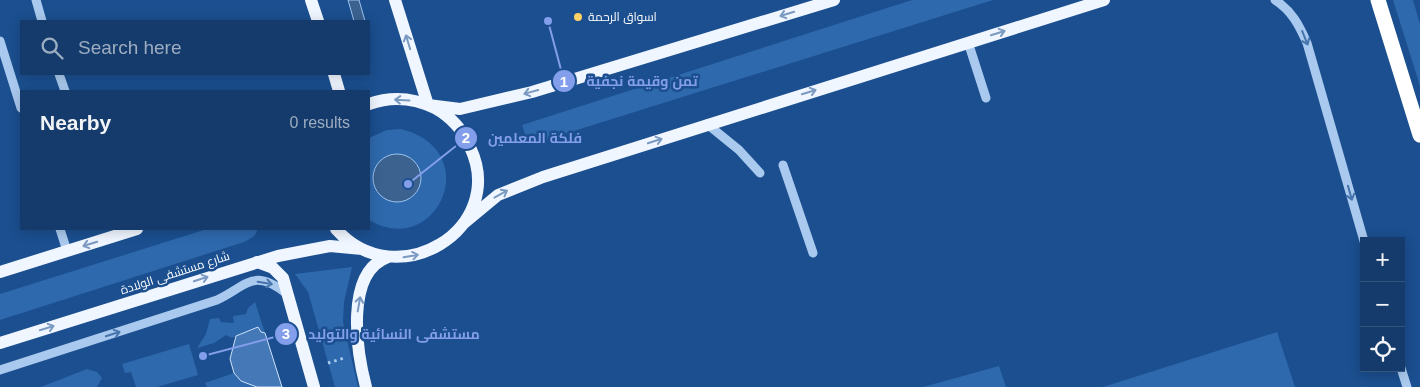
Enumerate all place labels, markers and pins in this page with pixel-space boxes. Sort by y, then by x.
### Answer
place label: اسواق الرحمة [588,10,657,24]
marker: اسواق الرحمة [572,11,584,23]
callout: تمن وقيمة نجفية [551,67,708,96]
callout: فلكة المعلمين [453,123,592,152]
callout: مستشفى النسائية والتوليد [273,319,490,348]

